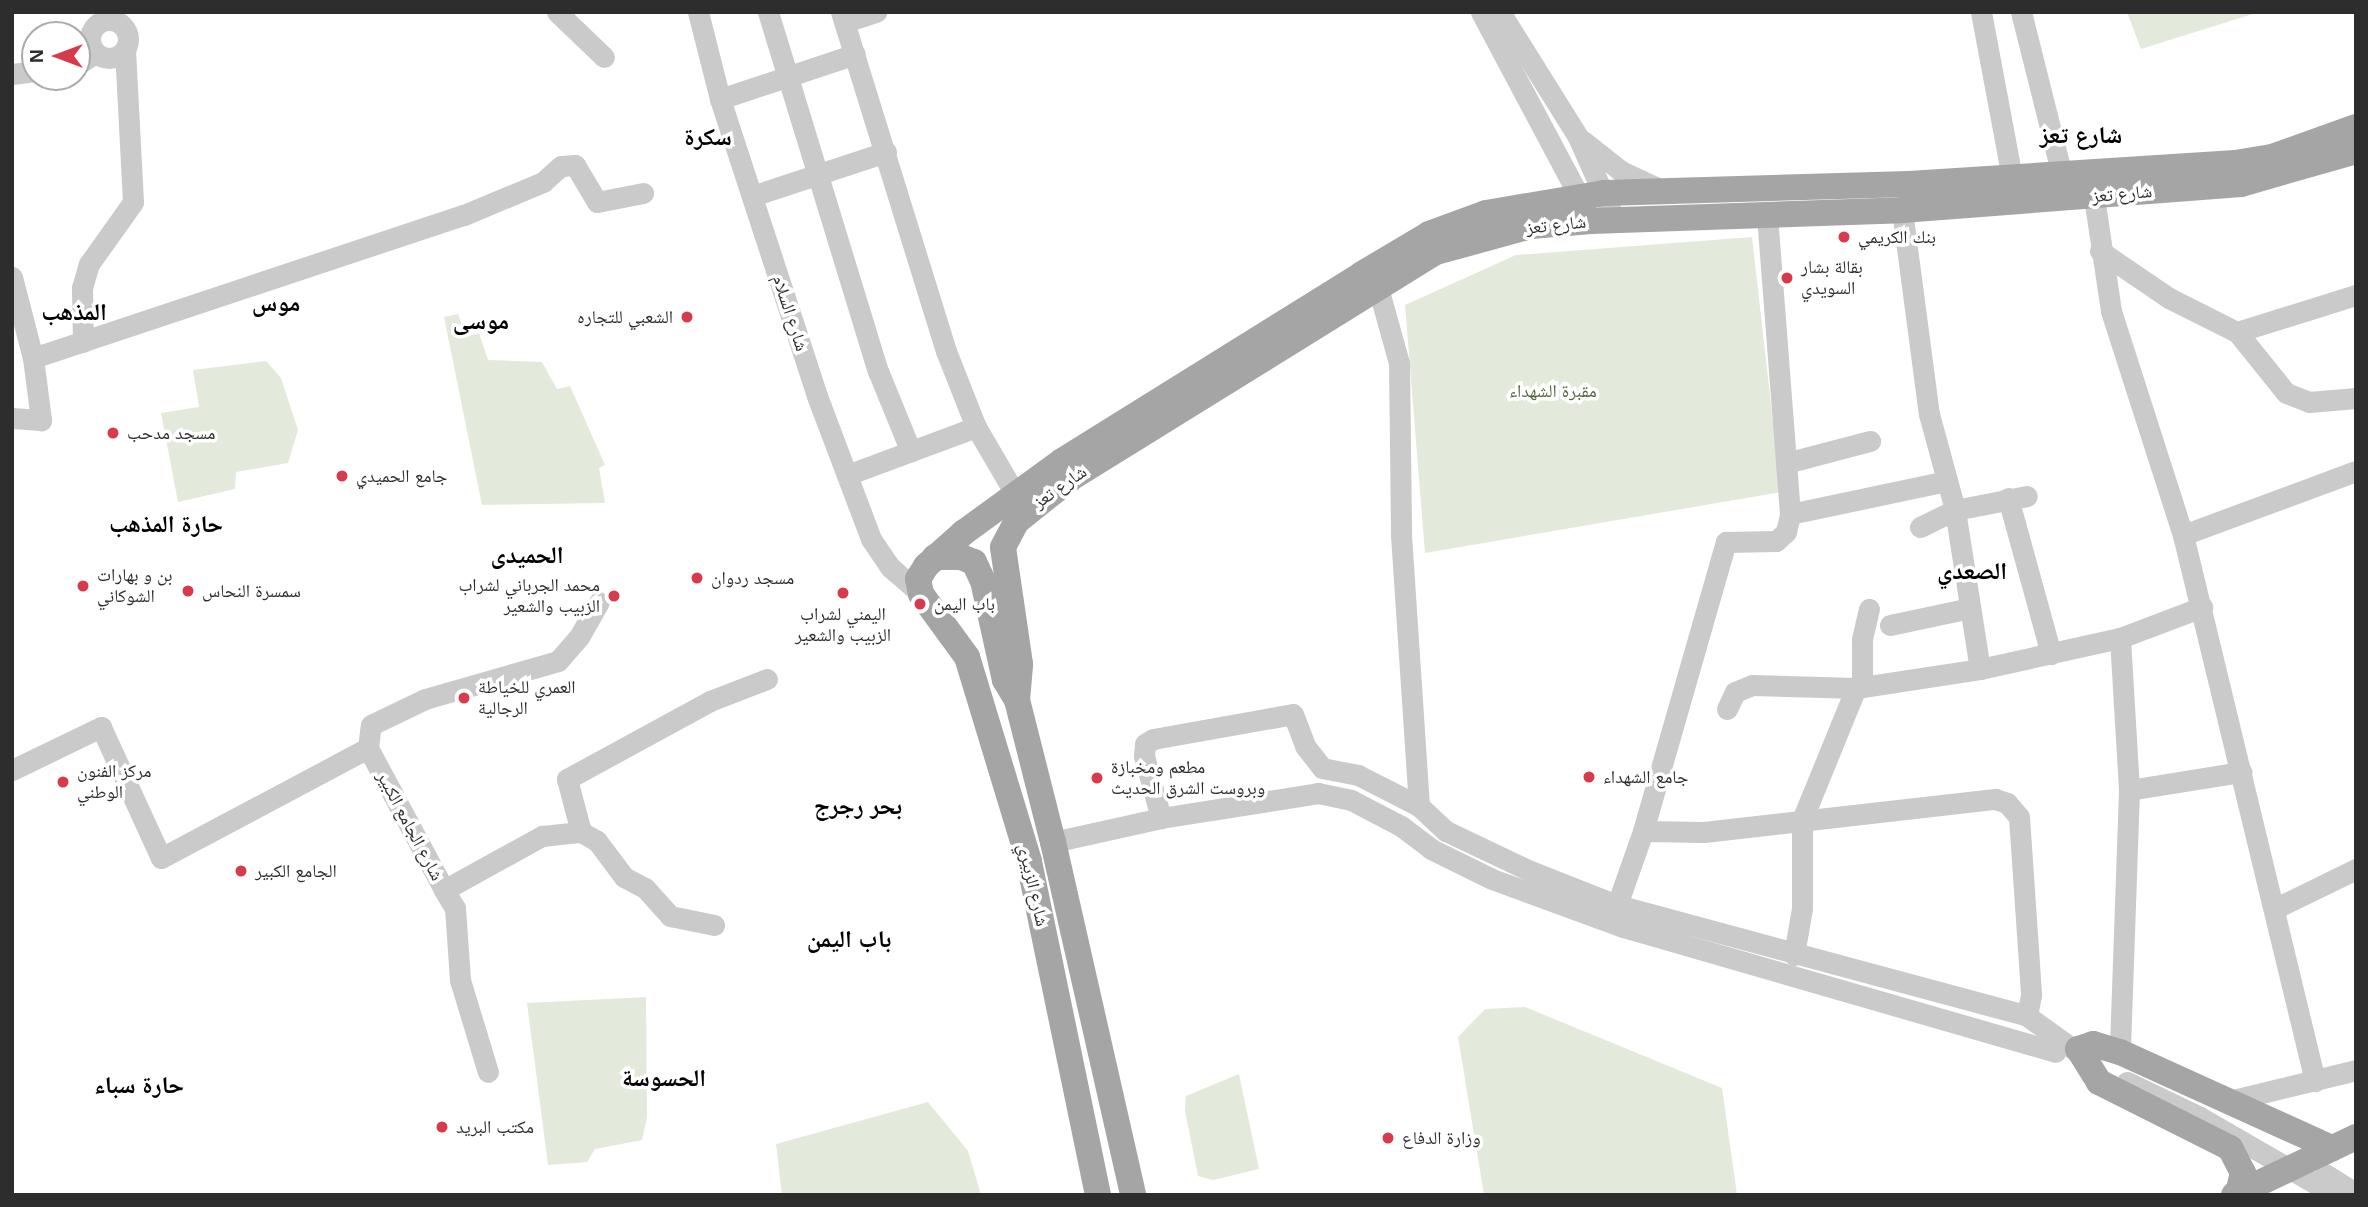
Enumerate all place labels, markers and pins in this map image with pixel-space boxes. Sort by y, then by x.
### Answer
place label: بنك الكريمي [1858,226,1936,248]
marker: بنك الكريمي [1836,229,1852,245]
place label: بقالة بشار السويدي [1801,257,1863,300]
marker: بقالة بشار السويدي [1779,270,1795,286]
place label: الشعبي للتجاره [577,306,673,328]
marker: الشعبي للتجاره [679,309,695,325]
place label: مسجد مدحب [127,422,216,444]
marker: مسجد مدحب [105,425,121,441]
place label: جامع الحميدي [356,465,447,487]
marker: جامع الحميدي [334,468,350,484]
place label: بن و بهارات الشوكاني [97,565,172,608]
place label: مسجد ردوان [711,567,794,589]
marker: مسجد ردوان [689,570,705,586]
place label: محمد الجرباني لشراب الزبيب والشعير [458,575,600,618]
marker: بن و بهارات الشوكاني [75,578,91,594]
place label: سمسرة النحاس [202,580,301,602]
marker: سمسرة النحاس [180,583,196,599]
marker: اليمني لشراب الزبيب والشعير [835,585,851,601]
marker: محمد الجرباني لشراب الزبيب والشعير [606,588,622,604]
place label: باب اليمن [934,593,995,615]
marker: باب اليمن [912,596,928,612]
place label: اليمني لشراب الزبيب والشعير [795,604,891,646]
place label: العمري للخياطة الرجالية [478,677,576,720]
marker: العمري للخياطة الرجالية [456,690,472,706]
place label: مطعم ومخبازة وبروست الشرق الحديث [1111,757,1265,800]
place label: مركز الفنون الوطني [77,761,152,804]
place label: جامع الشهداء [1603,766,1688,788]
marker: جامع الشهداء [1581,769,1597,785]
marker: مطعم ومخبازة وبروست الشرق الحديث [1089,770,1105,786]
marker: مركز الفنون الوطني [55,774,71,790]
place label: الجامع الكبير [255,860,337,882]
marker: الجامع الكبير [233,863,249,879]
place label: مكتب البريد [456,1116,534,1138]
marker: مكتب البريد [434,1119,450,1135]
place label: وزارة الدفاع [1402,1127,1481,1149]
marker: وزارة الدفاع [1380,1130,1396,1146]

